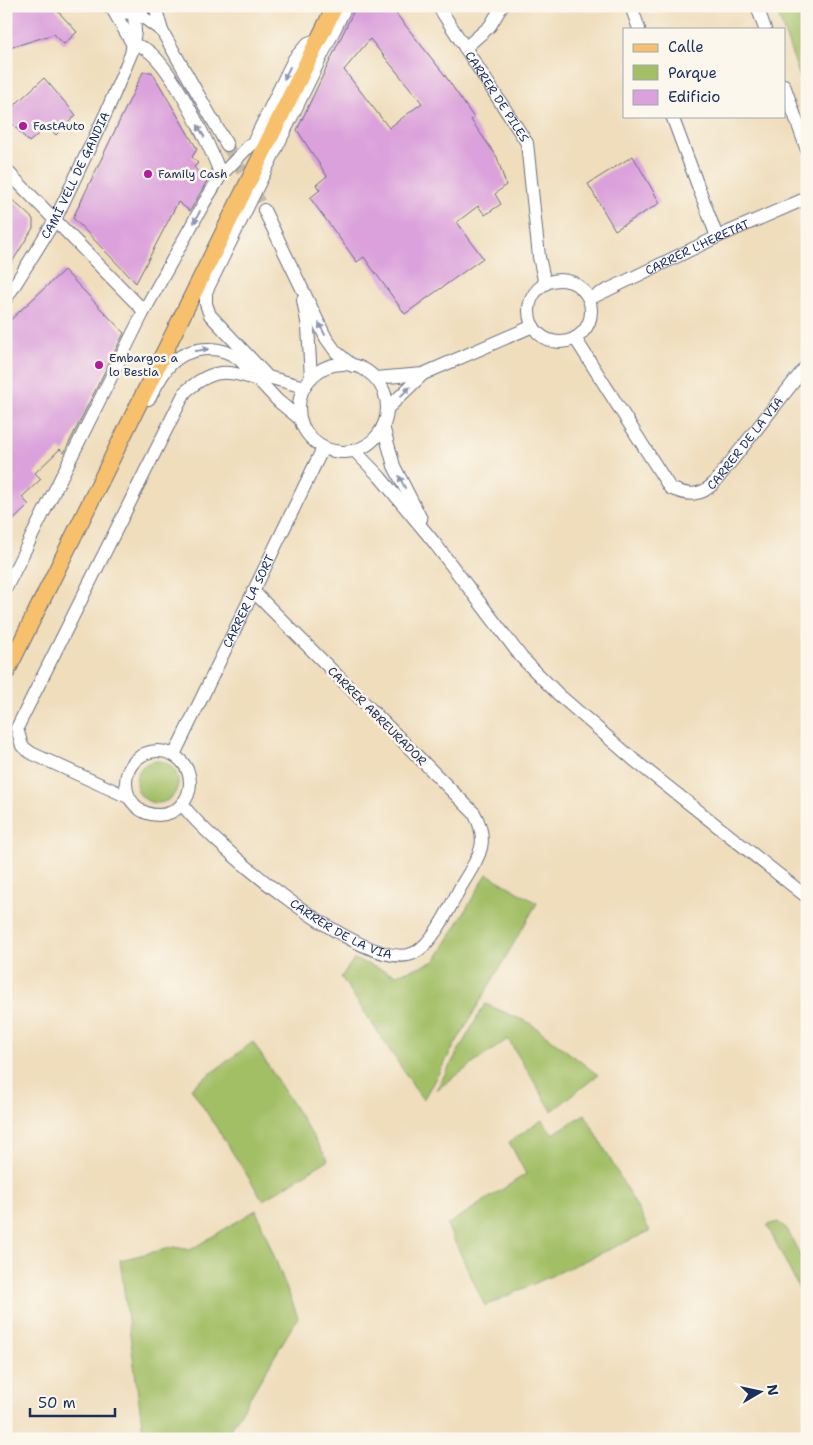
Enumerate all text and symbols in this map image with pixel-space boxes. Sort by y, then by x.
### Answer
legend [623,28,786,118]
text: Calle [668,37,704,57]
street label: CARRER DE PILES [461,48,532,145]
text: Parque [668,63,717,83]
one-way arrow [283,66,291,80]
text: Edificio [668,87,720,107]
street label: CAMÍ VELL DE GANDIA [37,109,113,242]
place label: FastAuto [33,118,85,134]
marker: FastAuto [17,120,29,132]
one-way arrow [197,124,205,138]
place label: Family Cash [158,166,227,182]
marker: Family Cash [142,168,154,180]
one-way arrow [193,210,201,225]
street label: CARRER L'HERETAT [643,216,752,279]
one-way arrow [318,322,326,336]
one-way arrow [194,346,210,354]
place label: Embargos a lo Bestia [109,350,178,380]
marker: Embargos a lo Bestia [93,359,105,371]
one-way arrow [398,386,410,398]
street label: CARRER DE LA VIA [704,393,787,494]
one-way arrow [398,475,406,489]
street label: CARRER LA SORT [219,551,278,651]
street label: CARRER ABREURADOR [324,663,430,769]
street label: CARRER DE LA VIA [287,895,394,963]
north arrow [736,1368,786,1418]
text: N [763,1383,783,1397]
scale bar [30,1385,115,1417]
text: 50 m [38,1393,76,1413]

